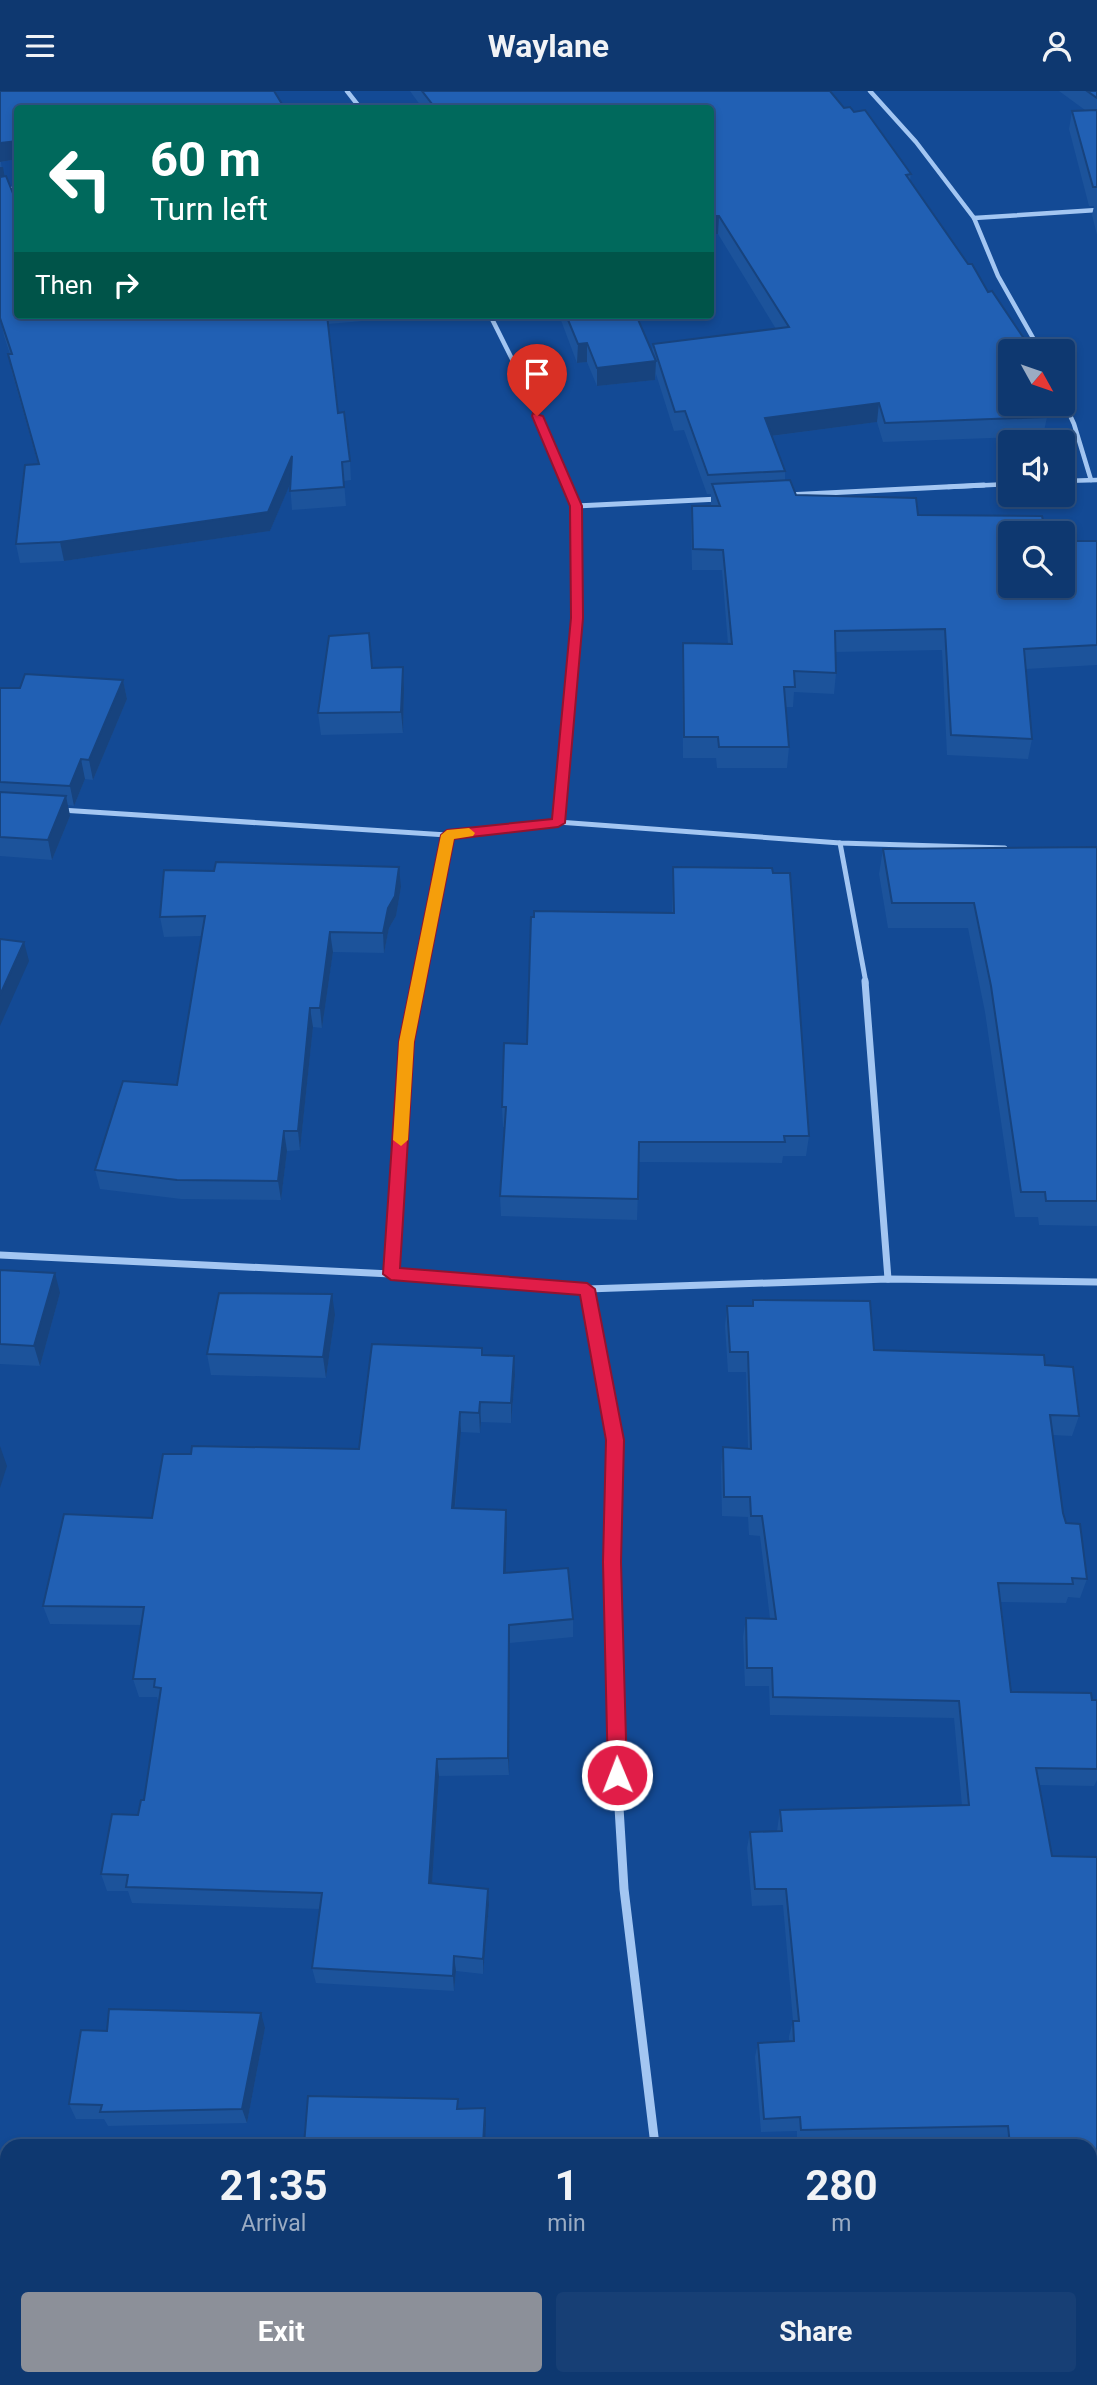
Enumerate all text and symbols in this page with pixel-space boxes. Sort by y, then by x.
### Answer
icon: menu [21,27,59,65]
text: Waylane [488,27,609,65]
icon: person [1038,27,1076,65]
text: 60 m [150,131,261,188]
icon: left [35,133,126,224]
text: Turn left [150,190,268,228]
icon: right [107,266,145,304]
text: Then [35,270,93,300]
north arrow [998,339,1074,417]
map controls [998,339,1075,598]
pin [507,344,567,416]
icon: arrive [518,355,556,393]
button: sound [998,430,1075,507]
button: search [998,521,1075,598]
position arrow [580,1738,654,1812]
text: 21:35 [220,2161,328,2210]
text: 1 [554,2161,579,2210]
text: 280 [805,2161,878,2210]
text: Arrival [241,2210,306,2237]
text: min [547,2210,586,2237]
text: m [831,2210,851,2237]
button: Exit [21,2292,542,2372]
button: Share [556,2292,1076,2372]

